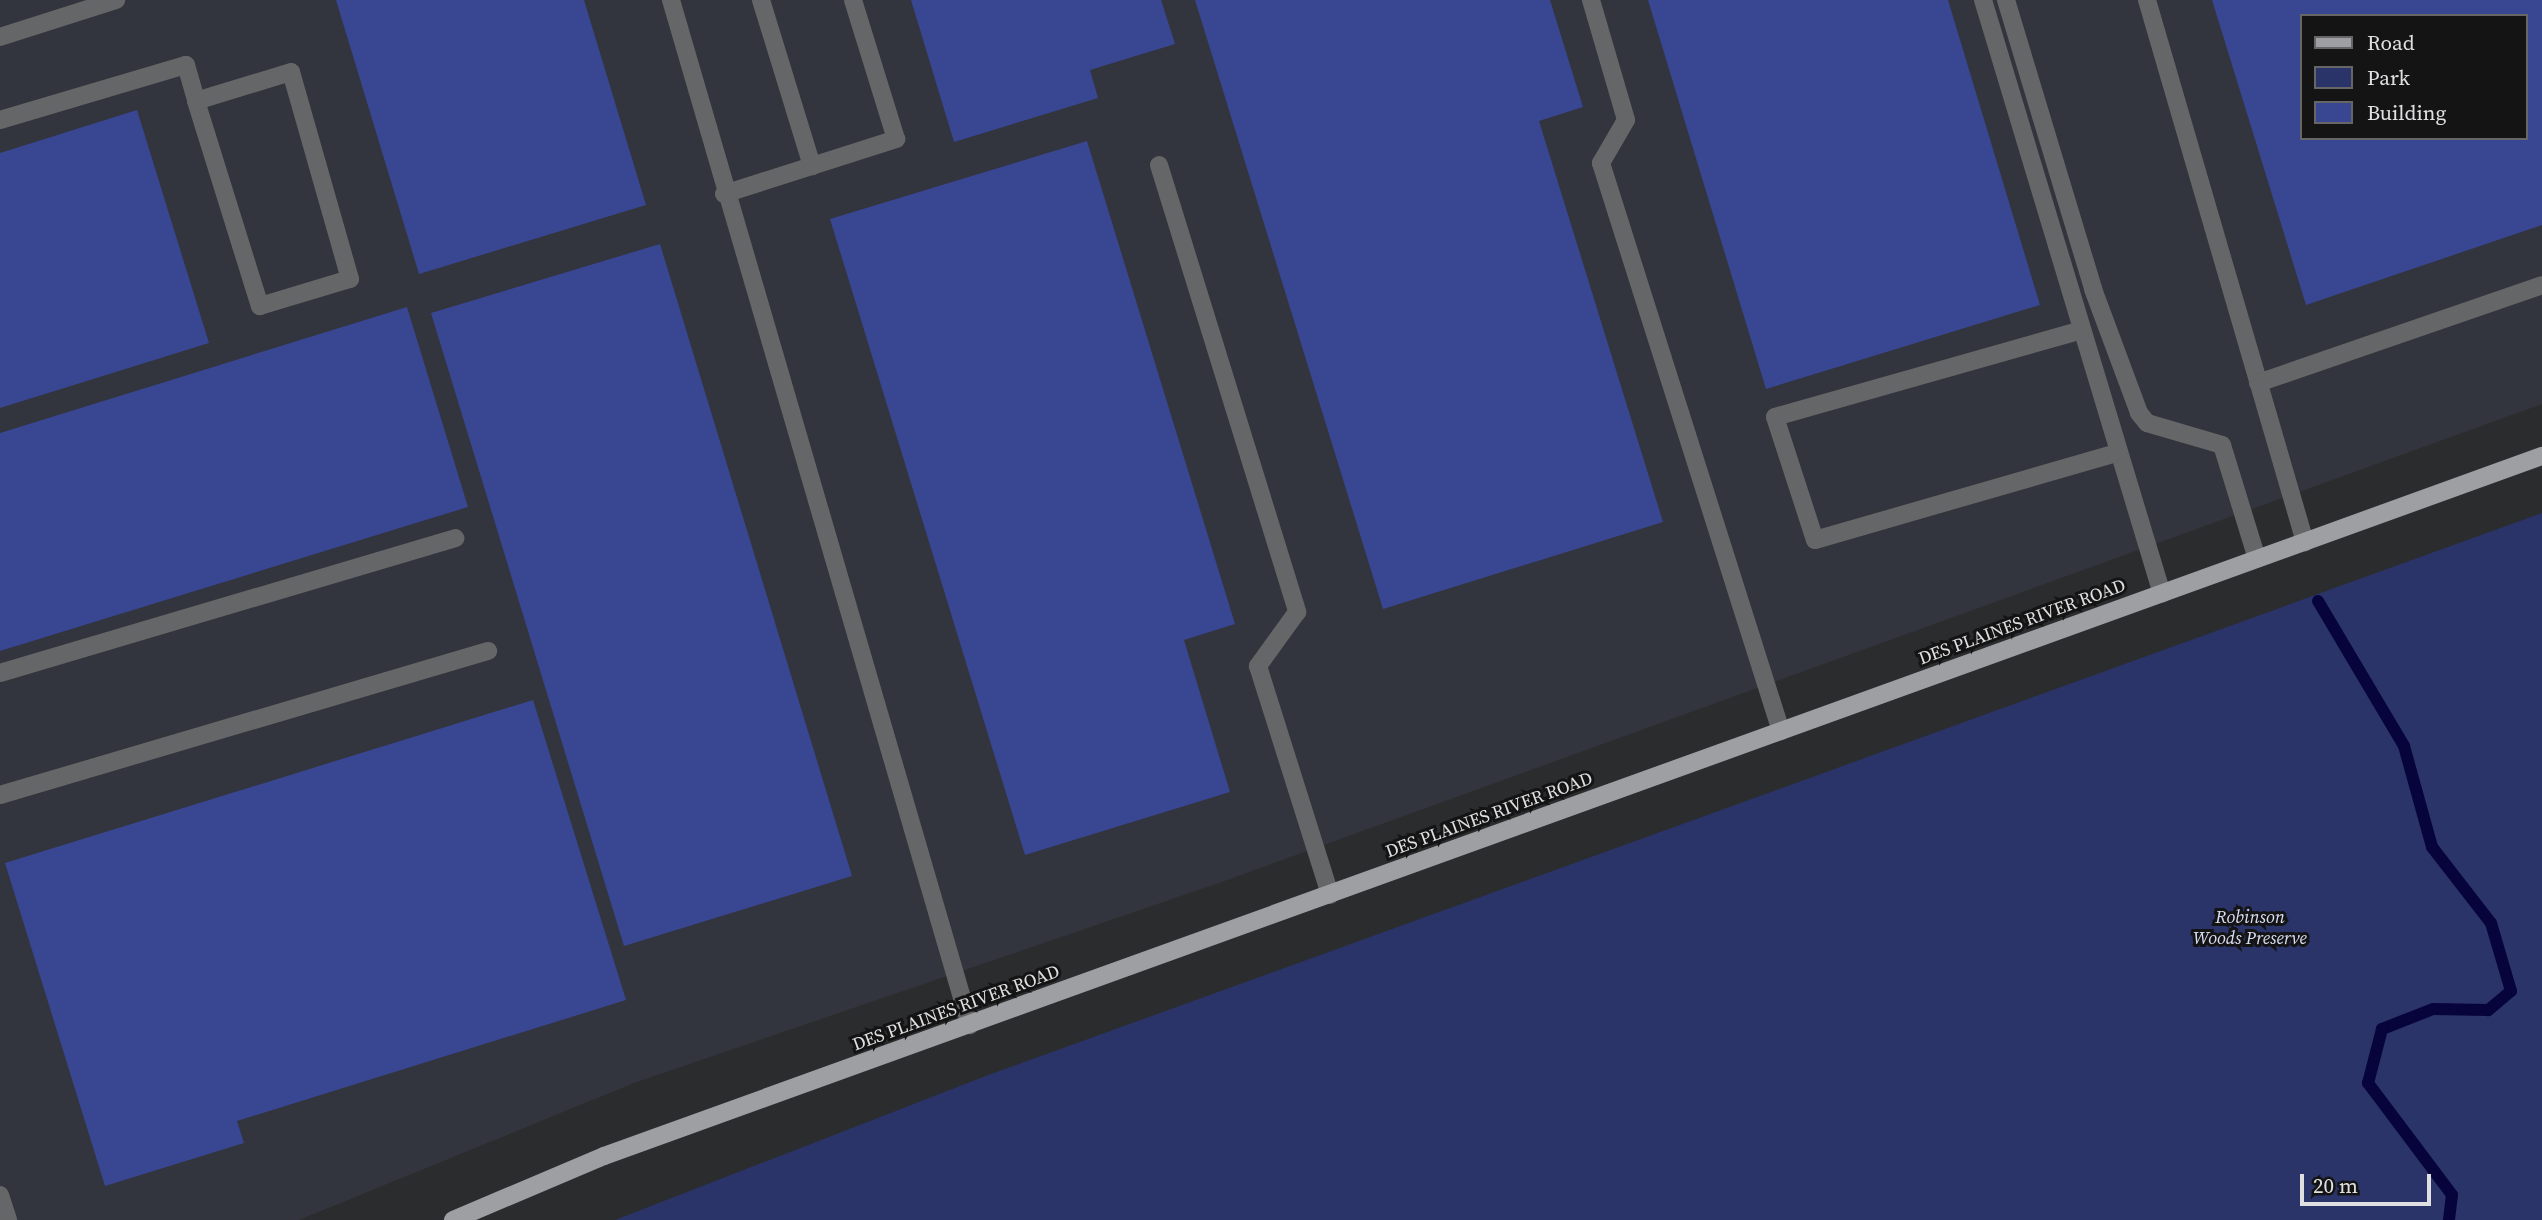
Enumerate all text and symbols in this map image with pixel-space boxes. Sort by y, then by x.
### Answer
legend [2300,14,2528,140]
text: Road [2367,28,2415,57]
text: Park [2367,63,2410,92]
text: Building [2367,98,2446,127]
street label: DES PLAINES RIVER ROAD [1916,574,2128,670]
street label: DES PLAINES RIVER ROAD [1383,767,1595,863]
park label: Robinson Woods Preserve [2193,907,2307,950]
street label: DES PLAINES RIVER ROAD [850,960,1062,1056]
scale bar [2304,1160,2435,1204]
text: 20 m [2313,1171,2358,1200]

